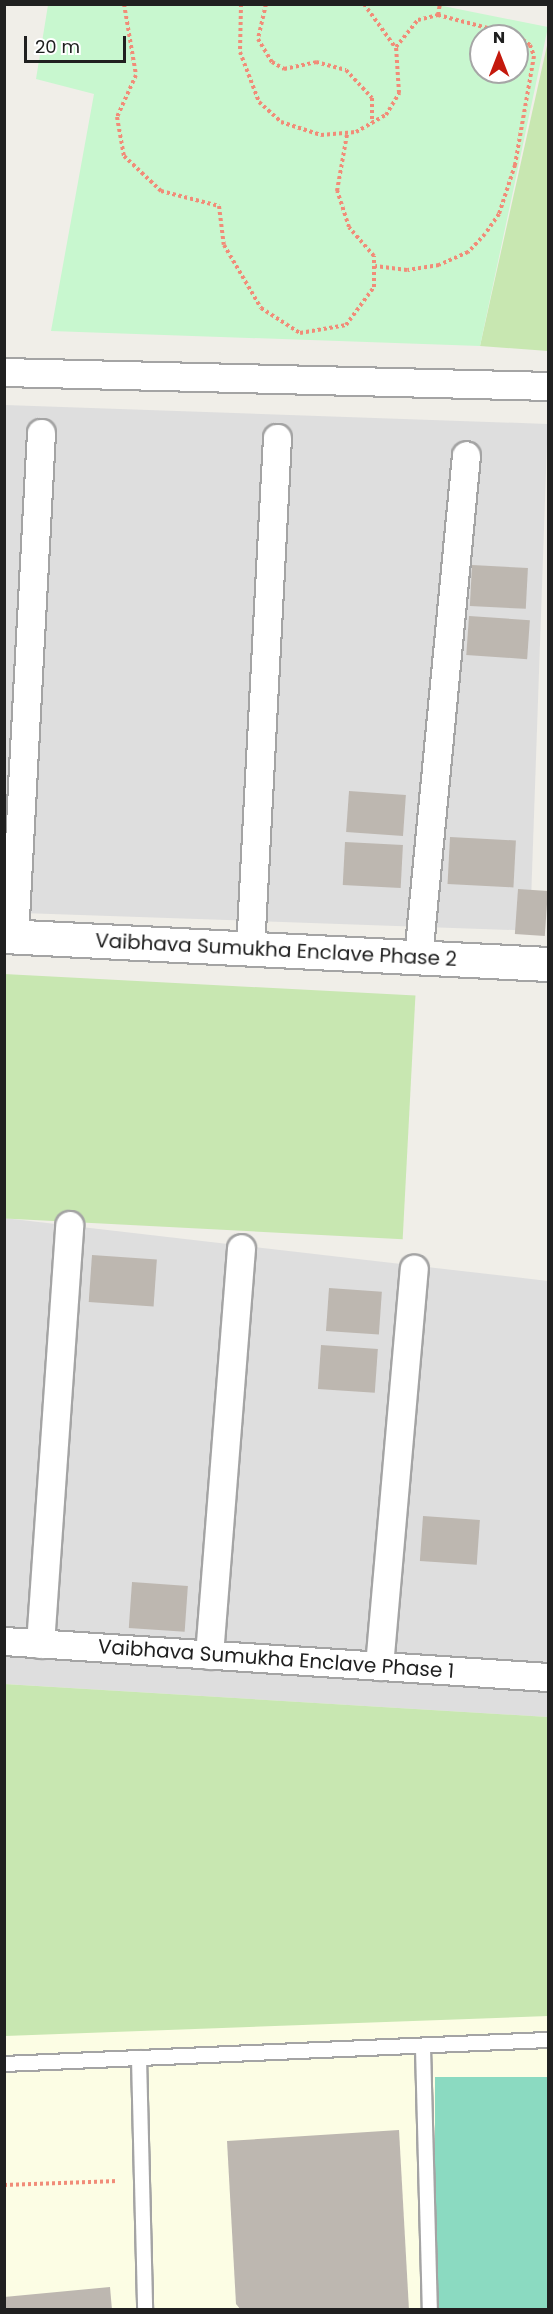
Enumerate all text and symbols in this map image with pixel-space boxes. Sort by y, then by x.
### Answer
scale bar [27,24,129,62]
north arrow [469,24,529,84]
text: N [493,26,505,49]
text: 20 m [35,34,80,59]
street label: Vaibhava Sumukha Enclave Phase 2 [95,929,457,971]
street label: Vaibhava Sumukha Enclave Phase 1 [97,1635,455,1683]

